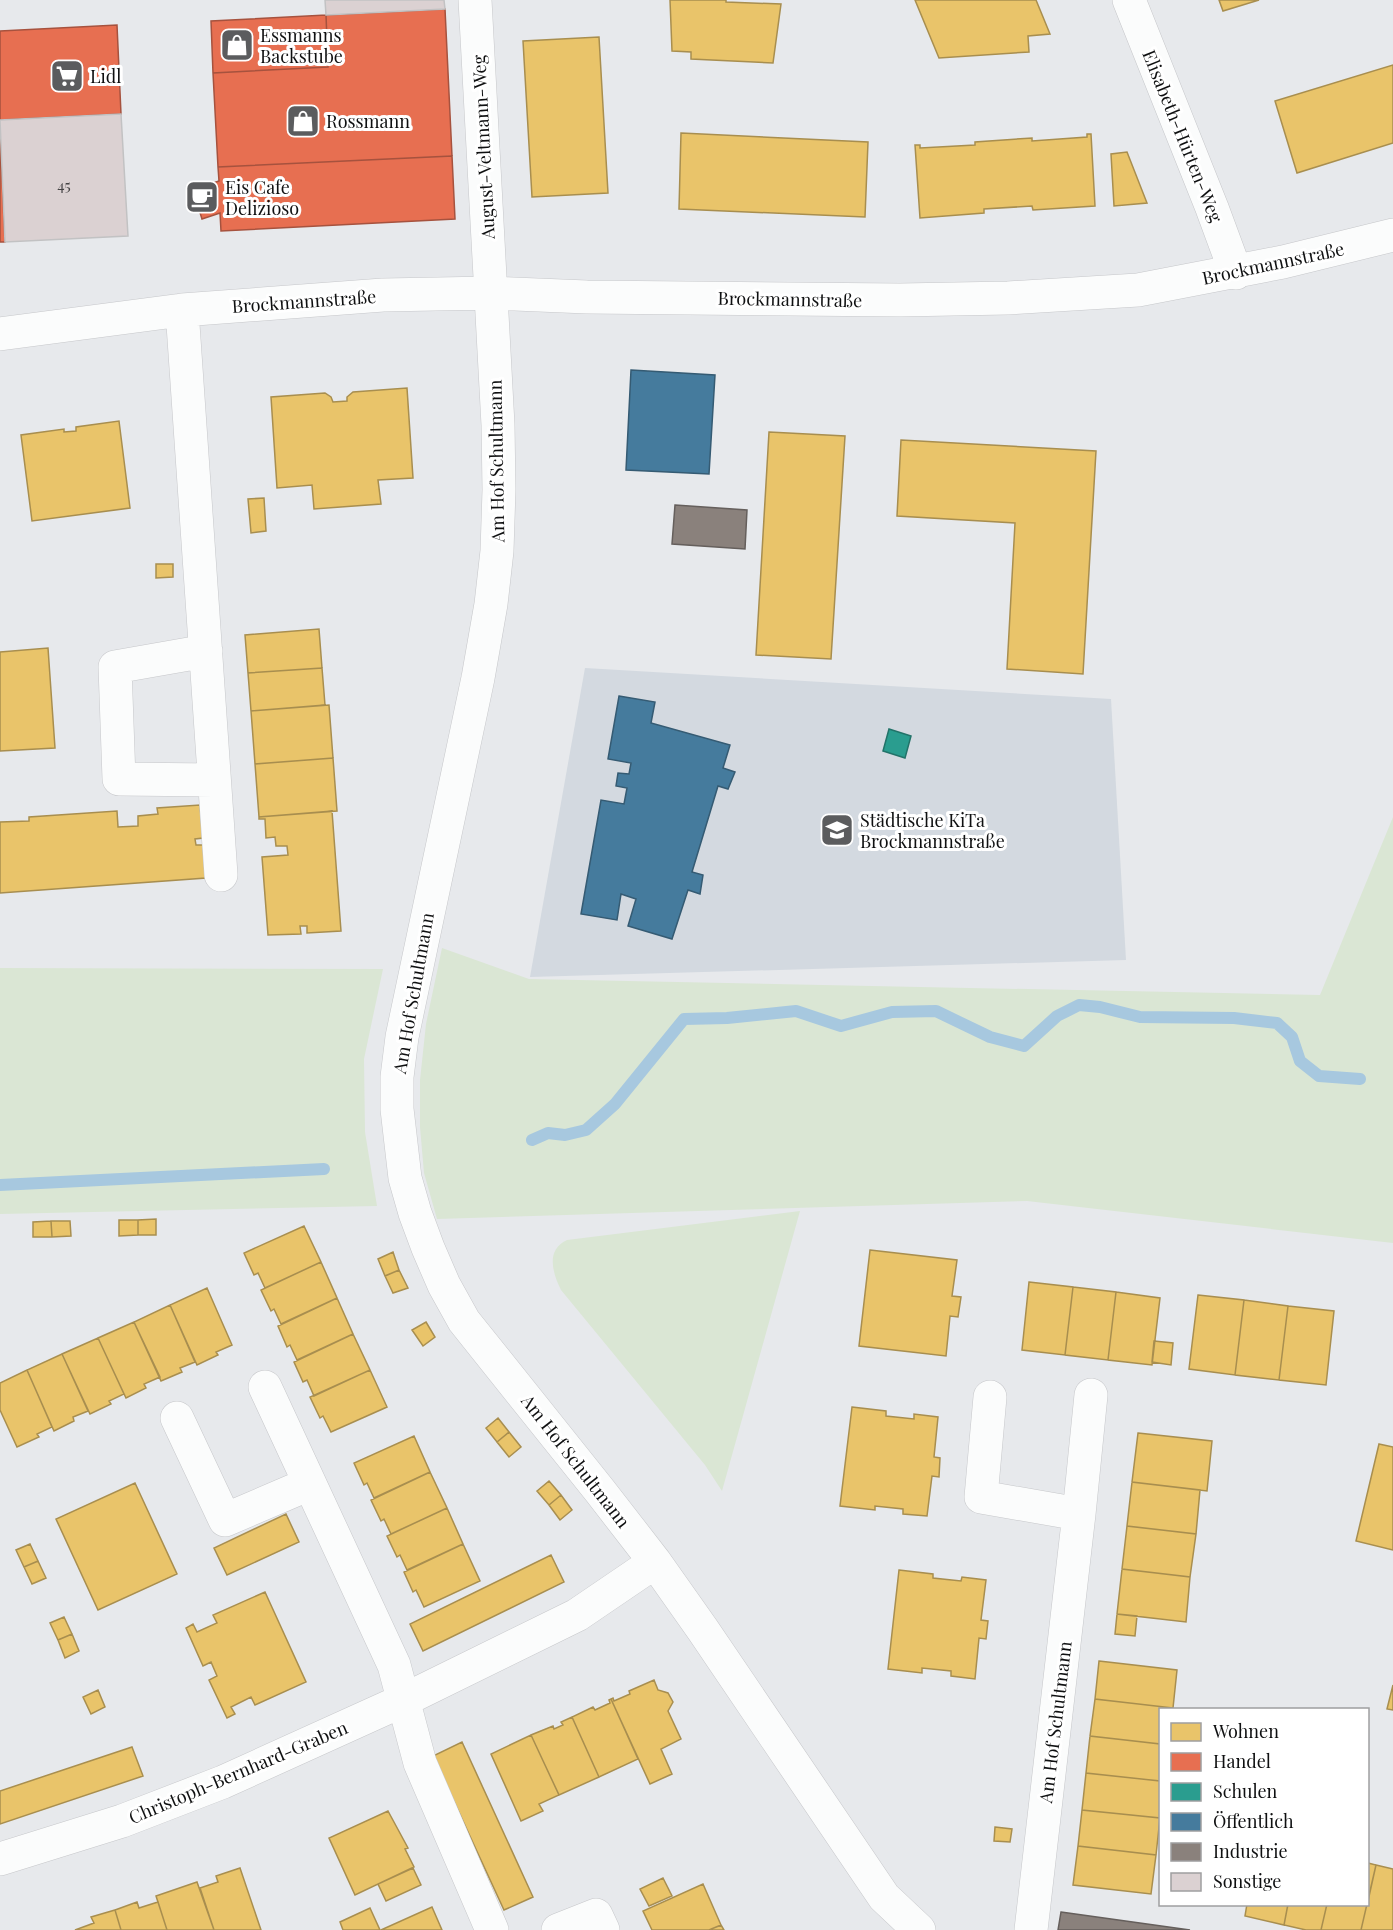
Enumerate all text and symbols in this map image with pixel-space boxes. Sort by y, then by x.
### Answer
place label: Essmanns Backstube [260,23,343,68]
shop icon: Essmanns Backstube [219,27,255,63]
street label: Elisabeth-Hürten-Weg [1137,46,1229,226]
street label: August-Veltmann-Weg [466,54,500,241]
supermarket icon: Lidl [49,58,85,94]
place label: Lidl [90,64,121,88]
shop icon: Rossmann [285,103,321,139]
place label: Rossmann [326,109,410,133]
house number: 45 [57,175,71,195]
place label: Eis Cafe Delizioso [225,175,299,220]
cafe icon: Eis Cafe Delizioso [184,179,220,215]
street label: Brockmannstraße [1200,236,1346,290]
street label: Brockmannstraße [231,284,377,318]
street label: Brockmannstraße [717,286,863,312]
street label: Am Hof Schultmann [483,379,509,544]
place label: Städtische KiTa Brockmannstraße [860,808,1005,853]
school or university icon: Städtische KiTa Brockmannstraße [819,812,855,848]
street label: Am Hof Schultmann [387,910,439,1076]
street label: Am Hof Schultmann [516,1389,636,1533]
street label: Am Hof Schultmann [1033,1639,1077,1805]
legend [1159,1708,1369,1906]
street label: Christoph-Bernhard-Graben [125,1715,351,1829]
text: Wohnen [1212,1719,1279,1743]
text: Handel [1213,1749,1271,1773]
text: Schulen [1213,1779,1278,1803]
text: Öffentlich [1213,1809,1294,1833]
text: Industrie [1213,1839,1288,1863]
text: Sonstige [1213,1869,1281,1893]

